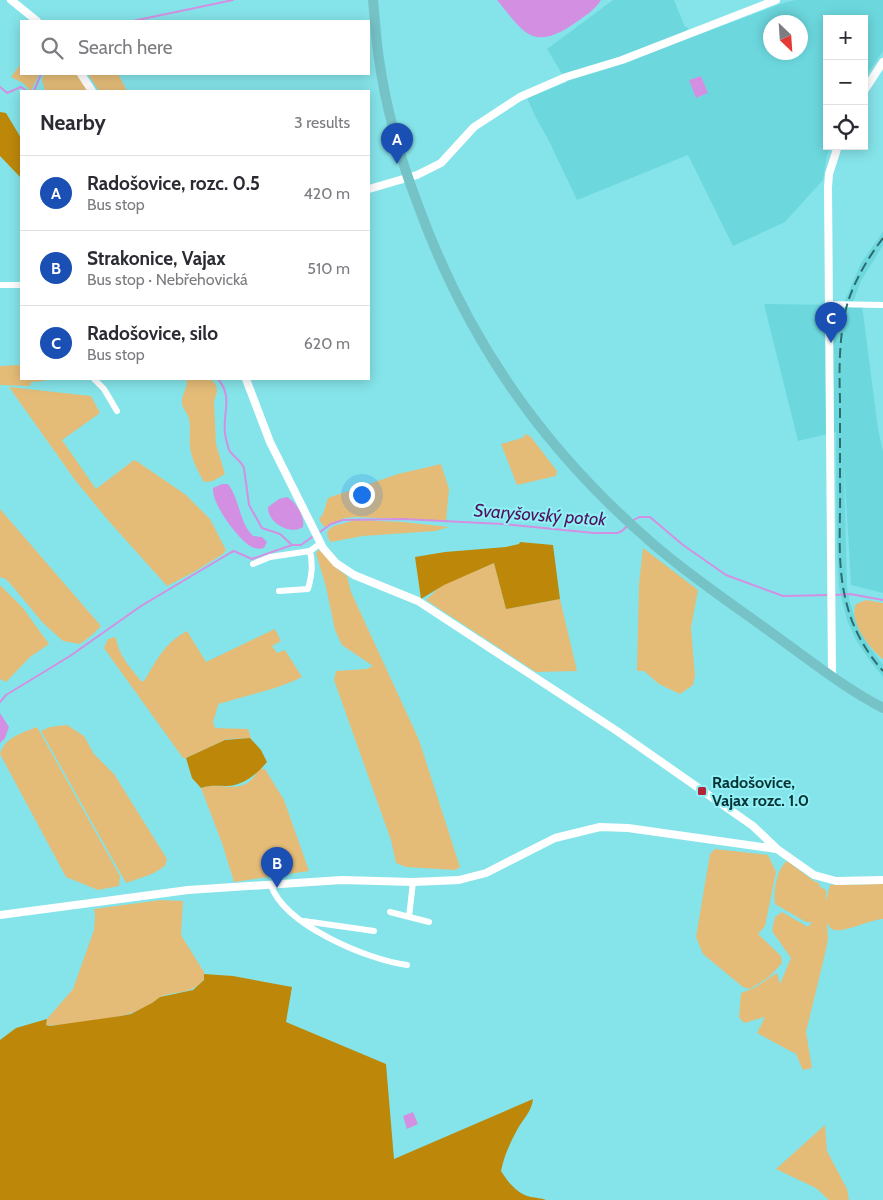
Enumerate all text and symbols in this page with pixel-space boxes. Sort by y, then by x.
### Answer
north arrow [763,15,808,60]
map controls [823,15,868,150]
button: + [823,15,868,60]
search box [20,20,370,75]
icon: search [38,34,66,62]
text: Search here [78,36,172,59]
button: − [823,60,868,105]
button: locate [823,105,868,150]
text: Nearby [40,110,106,135]
text: 3 results [294,113,350,132]
pin: A [381,123,413,164]
text: Radošovice, rozc. 0.5 [87,172,260,195]
text: A [51,184,61,203]
text: 420 m [304,184,350,203]
text: Bus stop [87,195,145,214]
text: Strakonice, Vajax [87,247,226,270]
text: B [51,259,61,278]
text: 510 m [307,259,350,278]
text: Bus stop · Nebřehovická [87,270,248,289]
pin: C [815,302,847,343]
text: Radošovice, silo [87,322,218,345]
text: C [51,334,61,353]
text: 620 m [304,334,350,353]
text: Bus stop [87,345,145,364]
your location [349,482,375,508]
water label: Svaryšovský potok [473,499,608,531]
place label: Radošovice, Vajax rozc. 1.0 [712,773,809,810]
marker: Radošovice, Vajax rozc. 1.0 [696,785,708,797]
pin: B [261,847,293,888]

